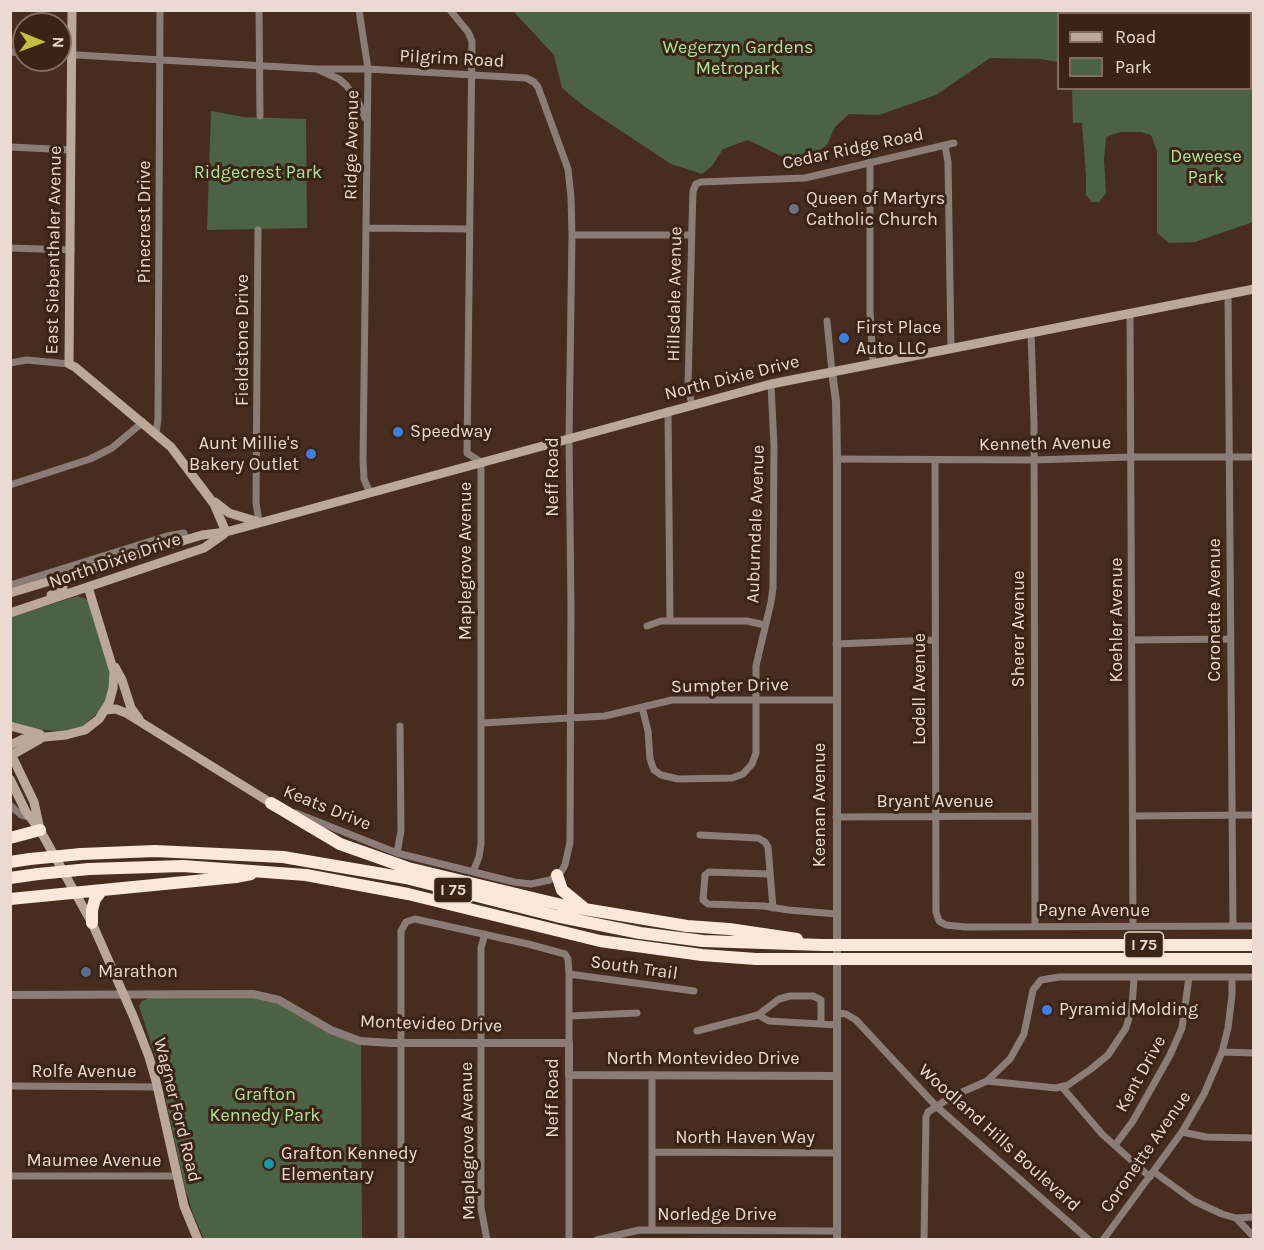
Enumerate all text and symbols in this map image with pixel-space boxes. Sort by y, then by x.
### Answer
north arrow [12,12,72,72]
legend [1057,12,1252,90]
text: Road [1115,26,1156,48]
text: N [49,36,68,48]
park label: Wegerzyn Gardens Metropark [663,37,813,80]
street label: Pilgrim Road [399,45,505,73]
text: Park [1115,56,1152,78]
street label: Ridge Avenue [340,90,364,200]
street label: Cedar Ridge Road [780,123,926,175]
street label: East Siebenthaler Avenue [41,146,67,354]
park label: Deweese Park [1170,146,1242,188]
street label: Pinecrest Drive [134,160,156,284]
park label: Ridgecrest Park [194,162,322,184]
place label: Queen of Martyrs Catholic Church [806,188,945,230]
marker: Queen of Martyrs Catholic Church [787,202,801,216]
street label: Hillsdale Avenue [663,226,687,362]
street label: Fieldstone Drive [232,274,254,406]
place label: First Place Auto LLC [856,317,941,360]
marker: First Place Auto LLC [837,331,851,345]
street label: North Dixie Drive [662,351,802,405]
place label: Speedway [410,421,492,443]
marker: Speedway [391,425,405,439]
street label: Kenneth Avenue [979,432,1111,456]
place label: Aunt Millie's Bakery Outlet [189,433,299,476]
street label: Neff Road [542,437,564,517]
street label: Auburndale Avenue [742,444,770,604]
marker: Aunt Millie's Bakery Outlet [304,447,318,461]
street label: Maplegrove Avenue [455,482,477,640]
street label: North Dixie Drive [46,528,184,594]
street label: Coronette Avenue [1204,538,1226,682]
street label: Koehler Avenue [1106,557,1128,683]
street label: Sherer Avenue [1008,571,1030,687]
street label: Lodell Avenue [909,633,931,745]
street label: Sumpter Drive [671,674,789,698]
street label: Keenan Avenue [809,743,831,867]
street label: Keats Drive [280,781,374,835]
street label: Bryant Avenue [876,791,994,813]
road number: I 75 [434,877,472,903]
street label: Payne Avenue [1038,900,1150,922]
road number: I 75 [1124,932,1164,958]
street label: South Trail [589,951,679,985]
place label: Marathon [98,961,178,983]
marker: Marathon [79,965,93,979]
place label: Pyramid Molding [1059,999,1198,1021]
marker: Pyramid Molding [1040,1003,1054,1017]
street label: Montevideo Drive [359,1011,503,1037]
street label: Kent Drive [1111,1032,1171,1116]
street label: Wagner Ford Road [149,1036,205,1184]
street label: North Montevideo Drive [607,1048,799,1070]
street label: Neff Road [542,1058,564,1138]
street label: Woodland Hills Boulevard [914,1060,1084,1216]
street label: Rolfe Avenue [32,1061,136,1083]
street label: Maplegrove Avenue [456,1062,480,1220]
park label: Grafton Kennedy Park [210,1084,320,1126]
street label: Coronette Avenue [1096,1087,1196,1217]
street label: North Haven Way [675,1127,815,1149]
place label: Grafton Kennedy Elementary [281,1143,417,1186]
street label: Maumee Avenue [27,1150,161,1172]
marker: Grafton Kennedy Elementary [262,1157,276,1171]
street label: Norledge Drive [657,1204,777,1226]

